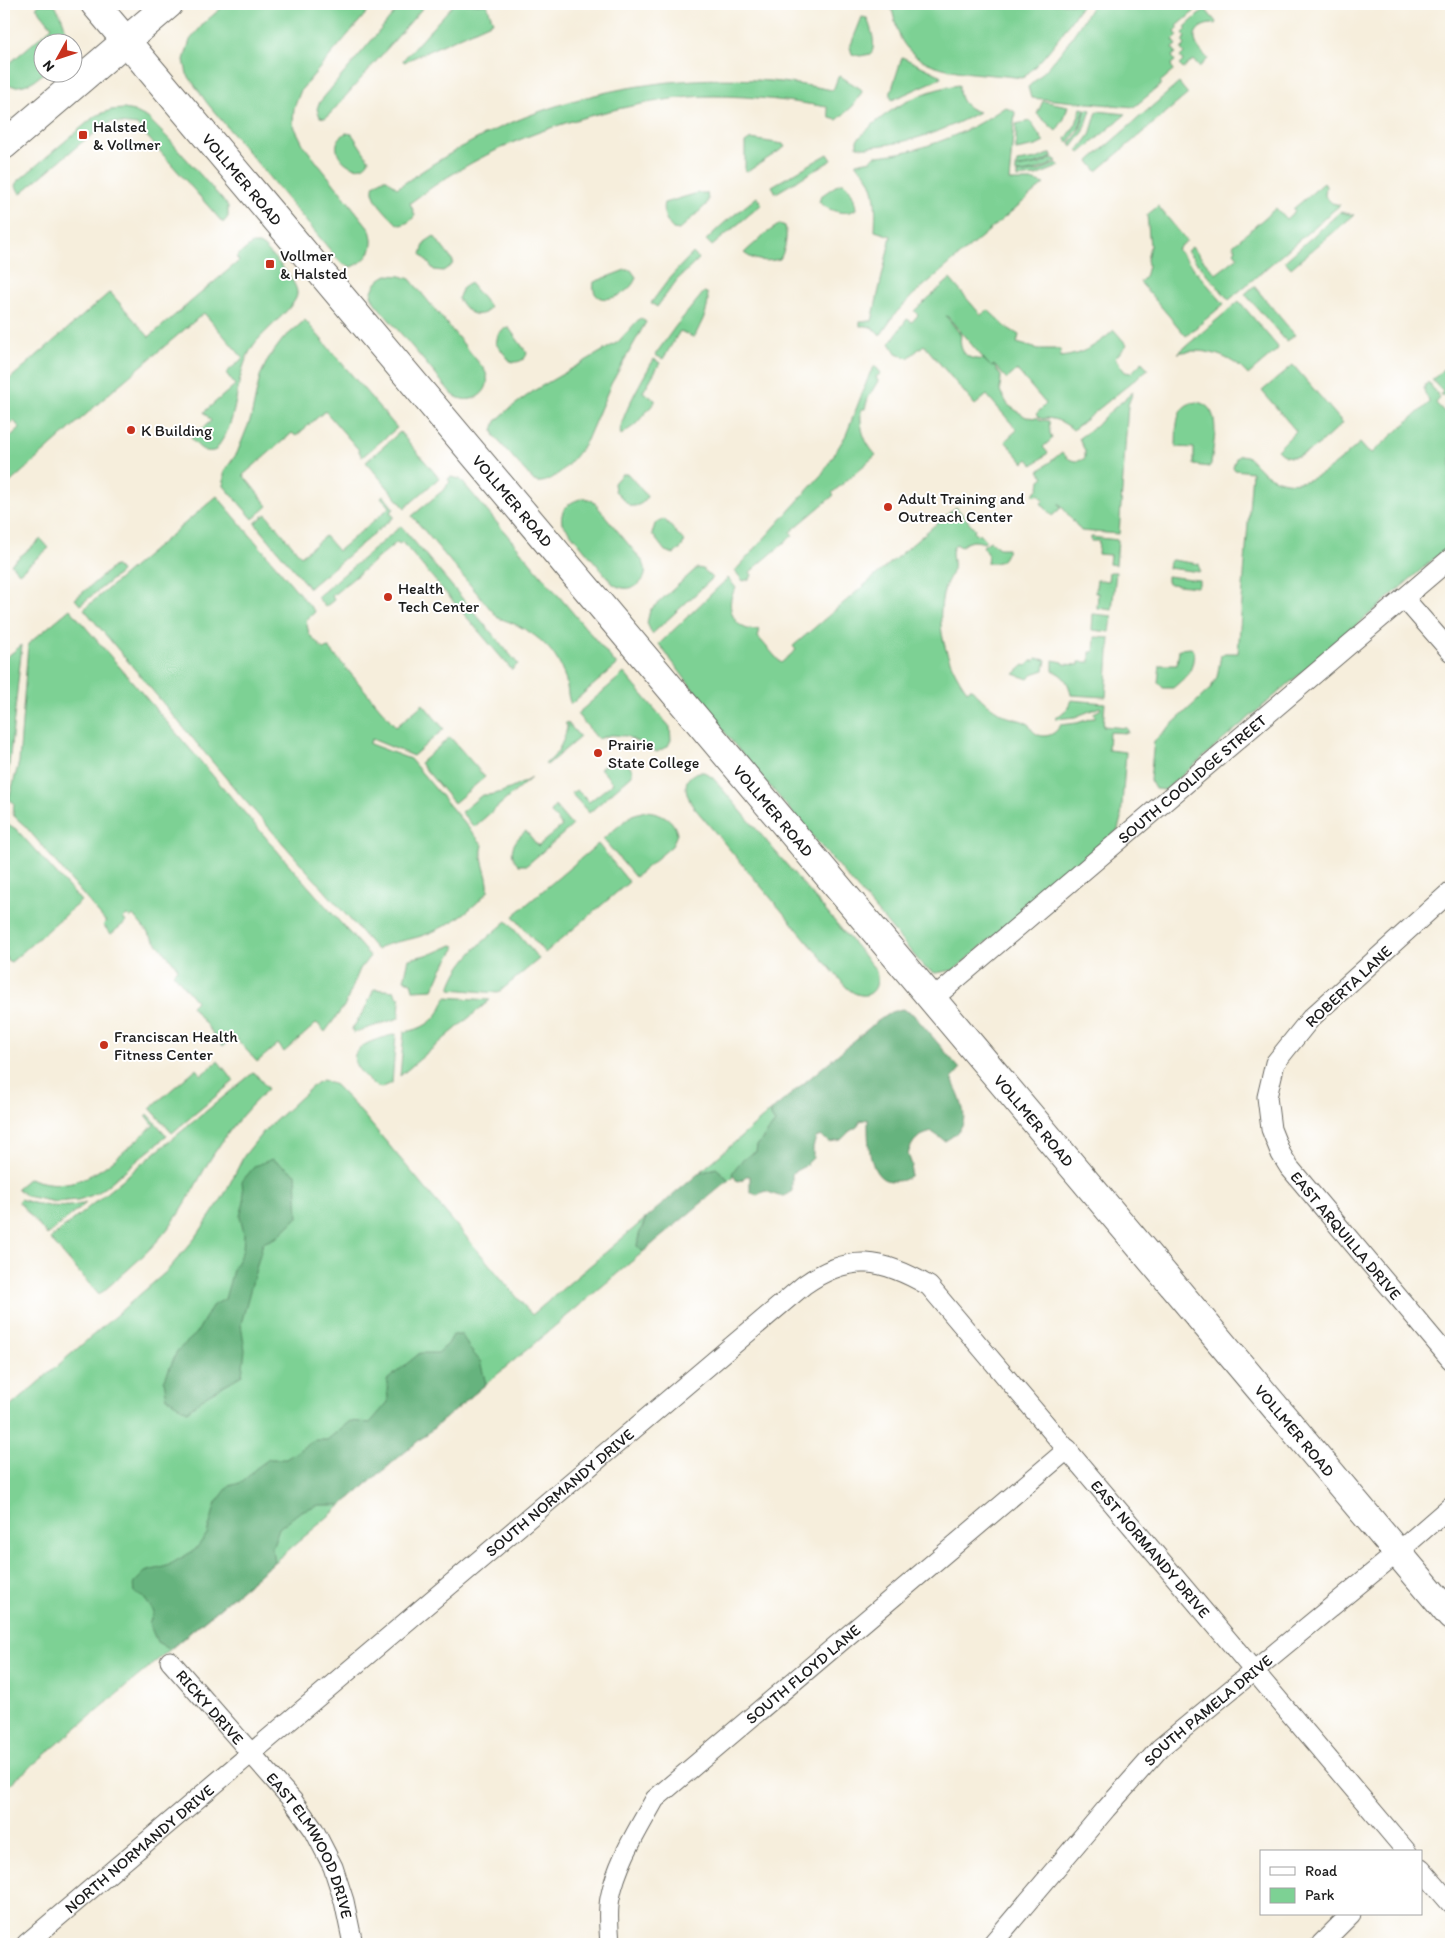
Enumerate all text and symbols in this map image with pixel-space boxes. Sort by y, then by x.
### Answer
north arrow [32,32,82,82]
text: N [39,57,58,75]
place label: Halsted & Vollmer [93,117,161,154]
marker: Halsted & Vollmer [77,129,89,141]
street label: VOLLMER ROAD [198,130,286,230]
place label: Vollmer & Halsted [280,246,348,283]
marker: Vollmer & Halsted [264,258,276,270]
place label: K Building [141,421,213,440]
marker: K Building [125,424,137,436]
street label: VOLLMER ROAD [468,451,557,551]
place label: Adult Training and Outreach Center [898,489,1025,526]
marker: Adult Training and Outreach Center [882,501,894,513]
place label: Health Tech Center [398,579,479,616]
marker: Health Tech Center [382,591,394,603]
street label: SOUTH COOLIDGE STREET [1114,710,1270,848]
place label: Prairie State College [608,735,699,772]
marker: Prairie State College [592,747,604,759]
street label: VOLLMER ROAD [729,761,817,861]
street label: ROBERTA LANE [1301,942,1395,1031]
place label: Franciscan Health Fitness Center [114,1027,238,1064]
marker: Franciscan Health Fitness Center [98,1039,110,1051]
street label: VOLLMER ROAD [990,1071,1078,1171]
street label: EAST ARQUILLA DRIVE [1286,1167,1405,1304]
street label: VOLLMER ROAD [1250,1381,1339,1481]
street label: SOUTH NORMANDY DRIVE [482,1424,638,1561]
street label: EAST NORMANDY DRIVE [1087,1476,1214,1622]
street label: SOUTH FLOYD LANE [742,1620,864,1728]
street label: SOUTH PAMELA DRIVE [1140,1651,1276,1770]
street label: RICKY DRIVE [172,1666,248,1748]
street label: EAST ELMWOOD DRIVE [262,1768,356,1920]
street label: NORTH NORMANDY DRIVE [61,1780,218,1917]
legend [1260,1850,1422,1916]
text: Road [1305,1862,1338,1880]
text: Park [1305,1886,1335,1904]

